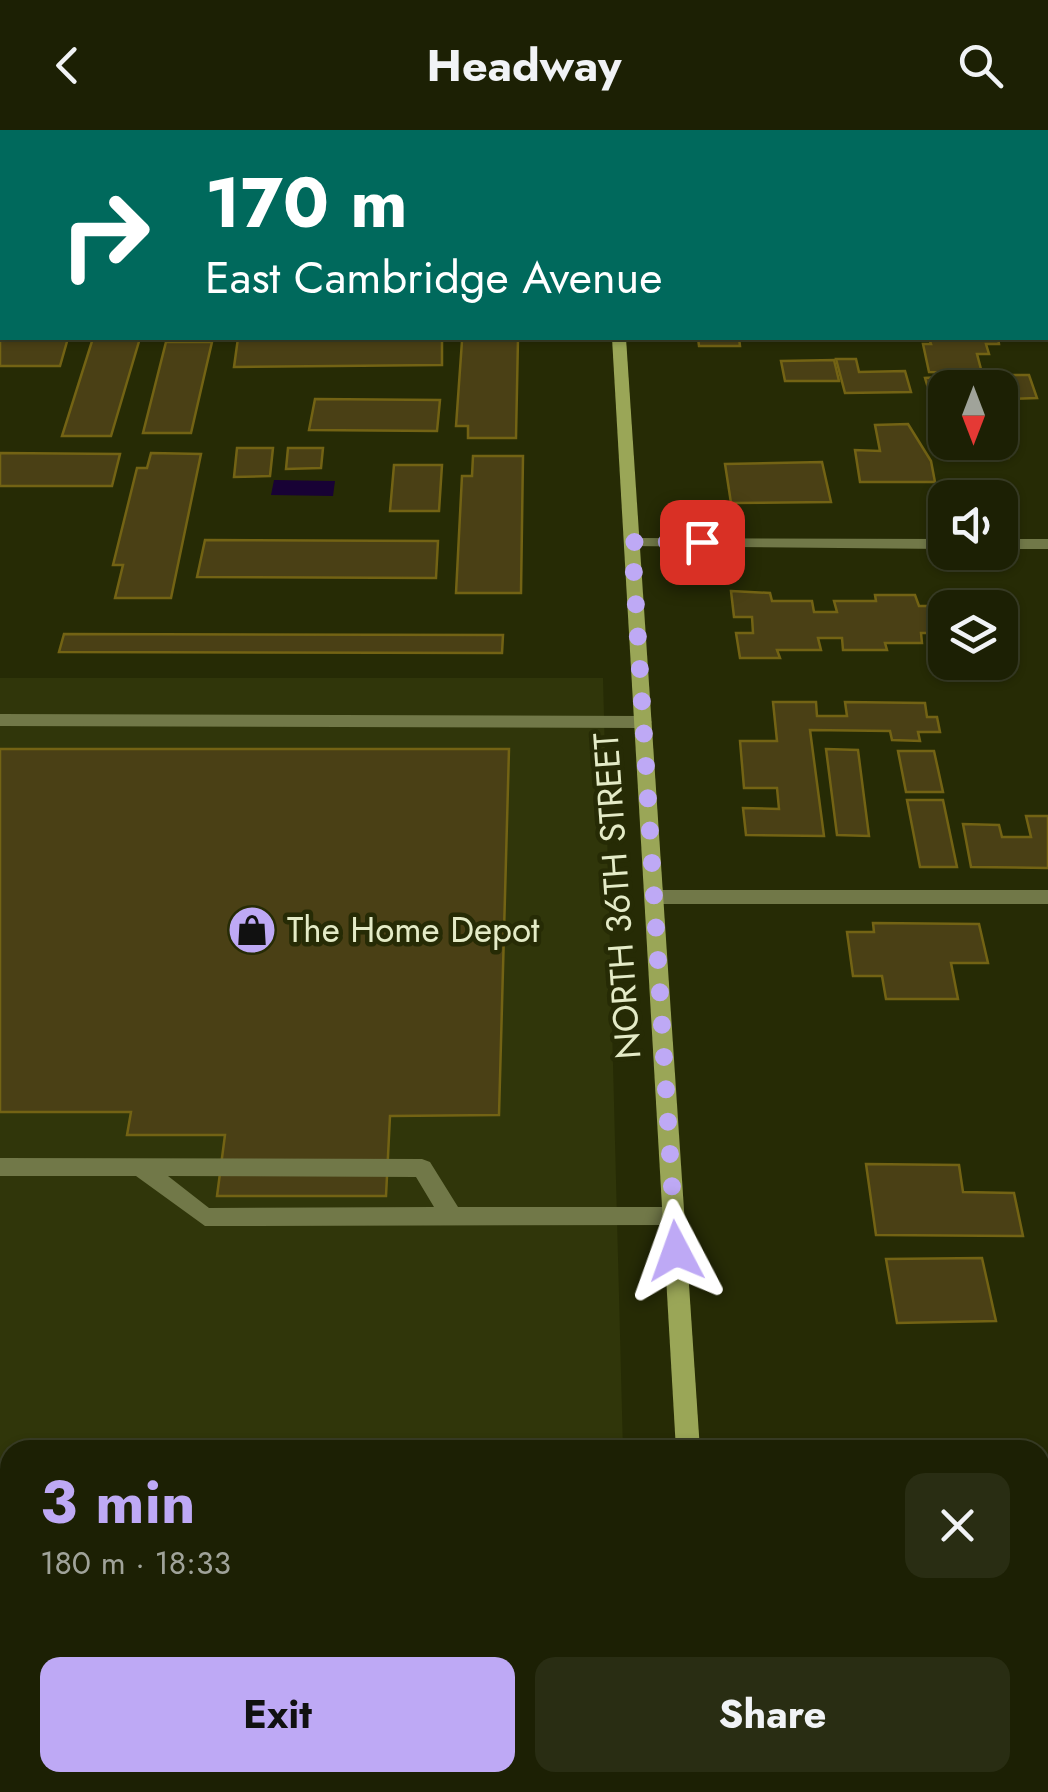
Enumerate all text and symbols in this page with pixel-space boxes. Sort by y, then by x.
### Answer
text: Headway [427,33,621,98]
icon: back [40,38,95,93]
icon: search [953,38,1008,93]
text: 170 m [205,152,408,253]
icon: right [40,170,170,300]
text: East Cambridge Avenue [205,245,662,310]
north arrow [928,370,1018,460]
map controls [928,370,1018,680]
button: sound [928,480,1018,570]
pin [660,500,745,585]
icon: arrive [675,515,730,570]
button: layers [928,590,1018,680]
street label: NORTH 36TH STREET [581,731,653,1061]
shop icon: The Home Depot [226,904,278,956]
place label: The Home Depot [287,905,540,955]
position arrow [624,1199,728,1303]
text: 3 min [40,1459,196,1546]
button: close [905,1473,1010,1578]
text: 180 m · 18:33 [40,1540,231,1586]
button: Exit [40,1657,515,1772]
button: Share [535,1657,1010,1772]

